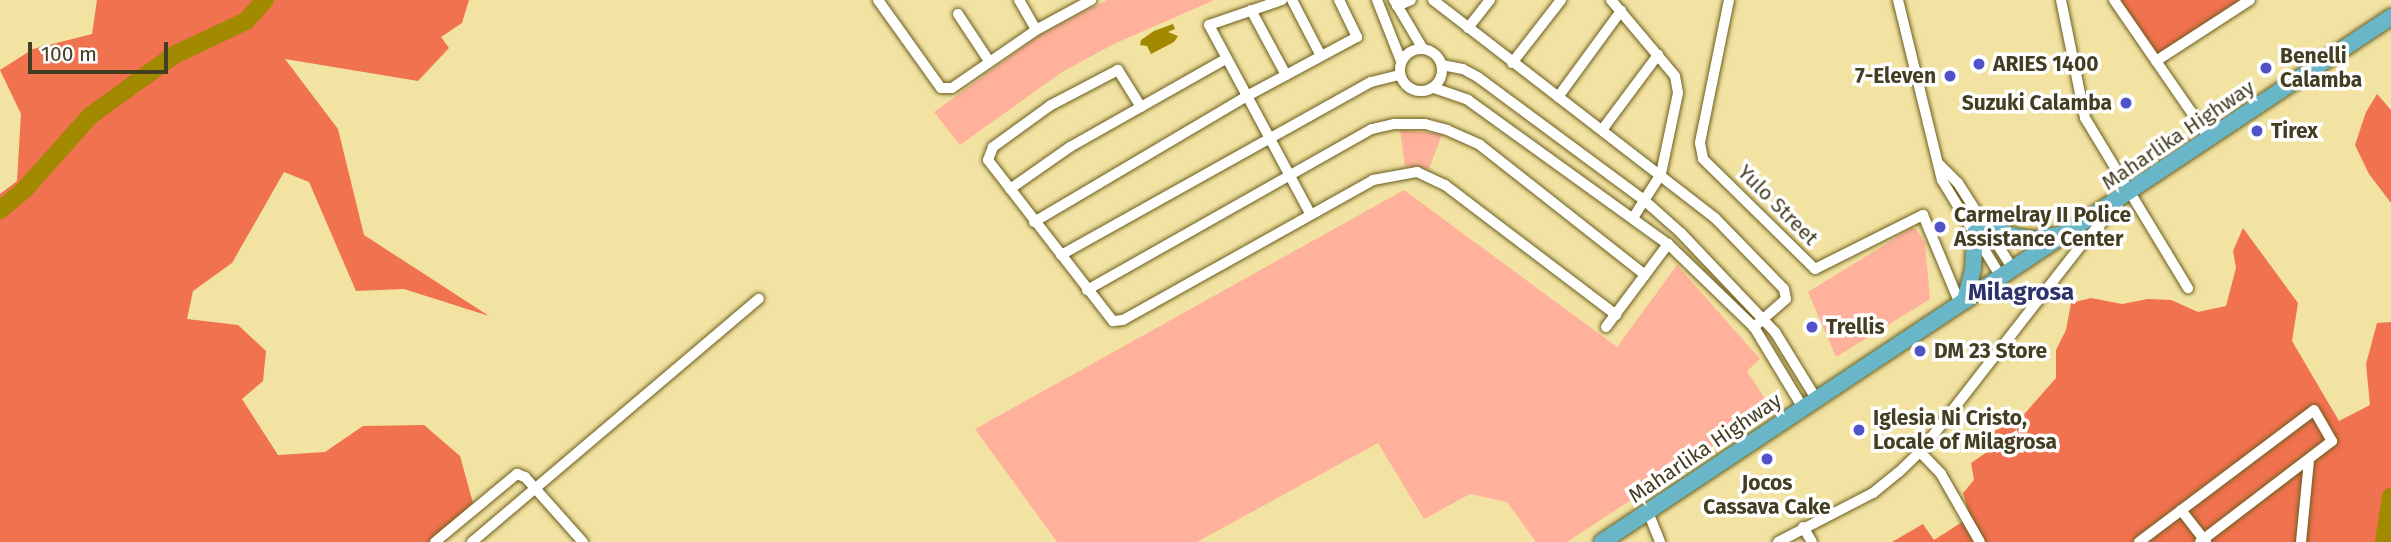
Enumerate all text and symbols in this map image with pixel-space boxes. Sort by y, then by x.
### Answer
scale bar [32,28,172,72]
text: 100 m [41,41,97,67]
place label: Benelli Calamba [2280,43,2362,93]
place label: ARIES 1400 [1993,51,2099,77]
marker: ARIES 1400 [1971,56,1987,72]
marker: Benelli Calamba [2258,60,2274,76]
place label: 7-Eleven [1855,63,1936,89]
marker: 7-Eleven [1942,68,1958,84]
street label: Maharlika Highway [2097,75,2259,195]
place label: Suzuki Calamba [1962,90,2112,116]
marker: Suzuki Calamba [2118,95,2134,111]
place label: Tirex [2271,118,2318,144]
marker: Tirex [2249,123,2265,139]
street label: Yulo Street [1732,159,1824,251]
place label: Carmelray II Police Assistance Center [1954,202,2131,252]
marker: Carmelray II Police Assistance Center [1932,219,1948,235]
district label: Milagrosa [1968,279,2074,307]
place label: Trellis [1826,314,1885,340]
marker: Trellis [1804,319,1820,335]
place label: DM 23 Store [1934,338,2047,364]
marker: DM 23 Store [1912,343,1928,359]
street label: Maharlika Highway [1624,388,1786,508]
place label: Iglesia Ni Cristo, Locale of Milagrosa [1873,405,2057,455]
marker: Iglesia Ni Cristo, Locale of Milagrosa [1851,422,1867,438]
marker: Jocos Cassava Cake [1759,451,1775,467]
place label: Jocos Cassava Cake [1703,470,1831,520]

